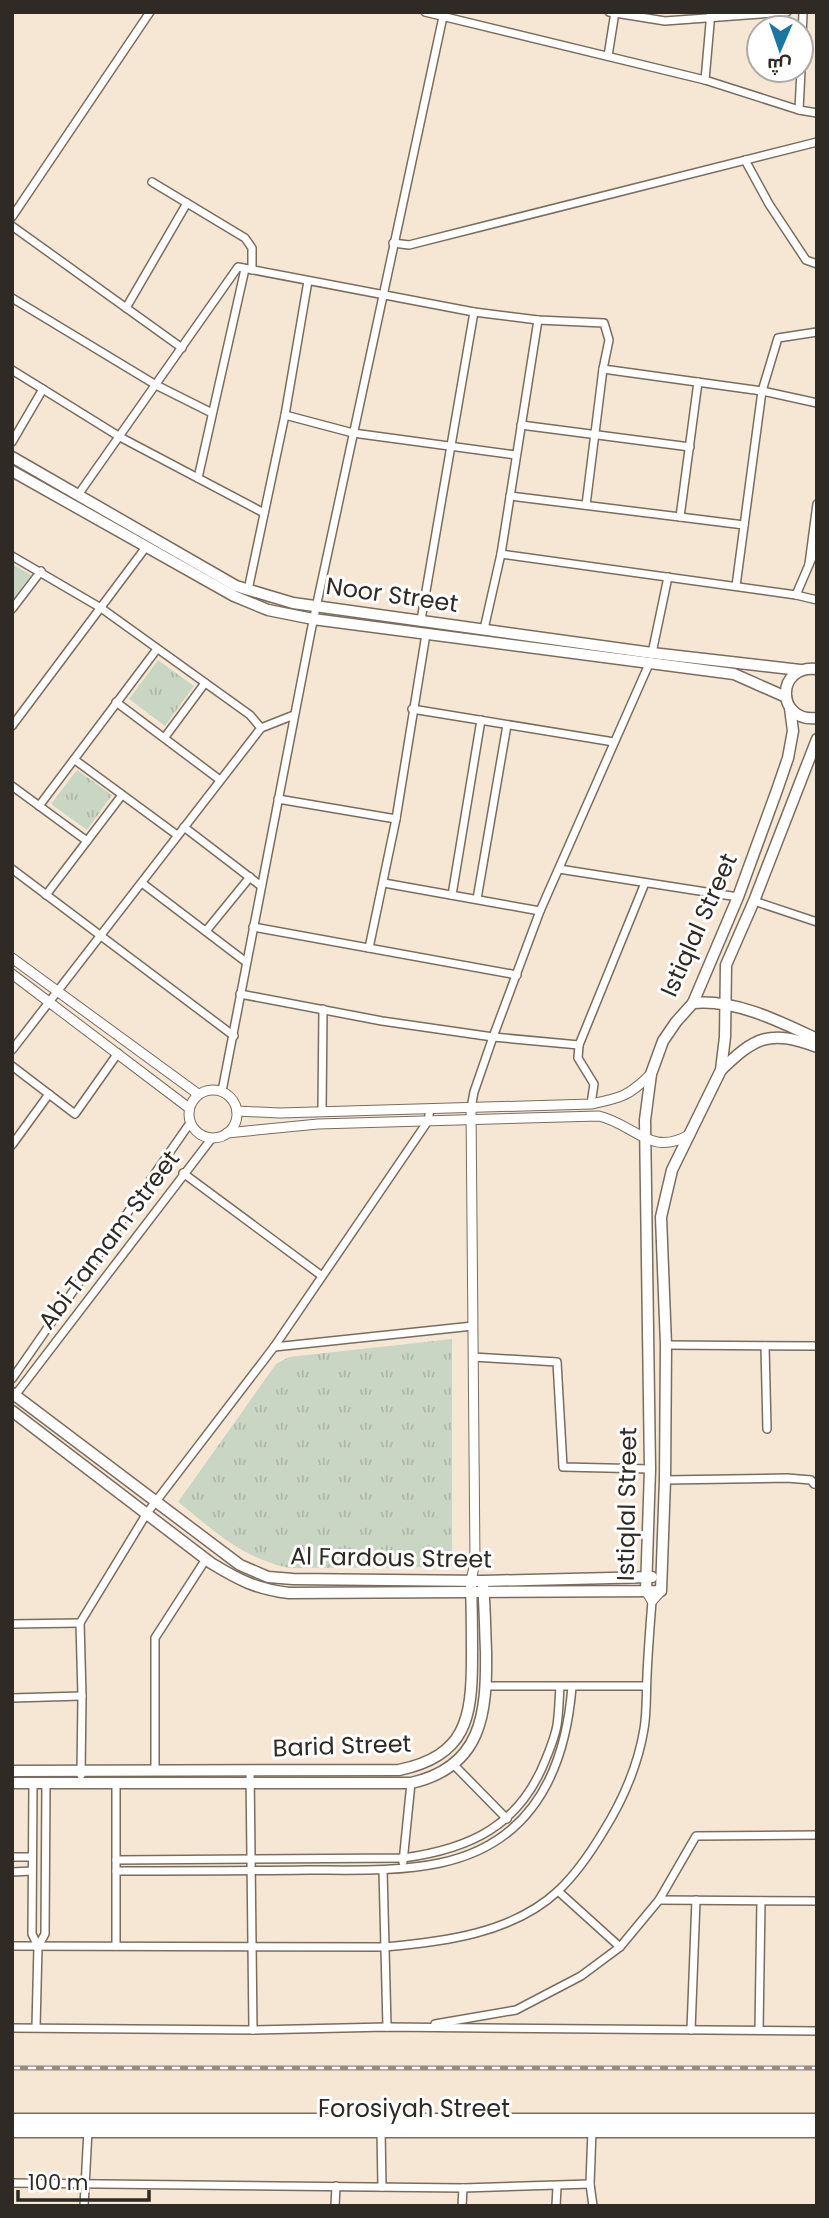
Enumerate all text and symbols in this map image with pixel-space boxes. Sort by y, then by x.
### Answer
north arrow [745,14,815,84]
text: ش [767,52,792,79]
street label: Noor Street [324,569,460,620]
street label: Istiqlal Street [652,848,745,1002]
street label: Abi Tamam Street [30,1143,187,1336]
street label: Istiqlal Street [609,1427,644,1581]
street label: Al Fardous Street [290,1539,492,1576]
street label: Barid Street [272,1727,412,1764]
street label: Forosiyah Street [318,2092,510,2125]
scale bar [18,2158,149,2202]
text: 100 m [28,2168,88,2197]

